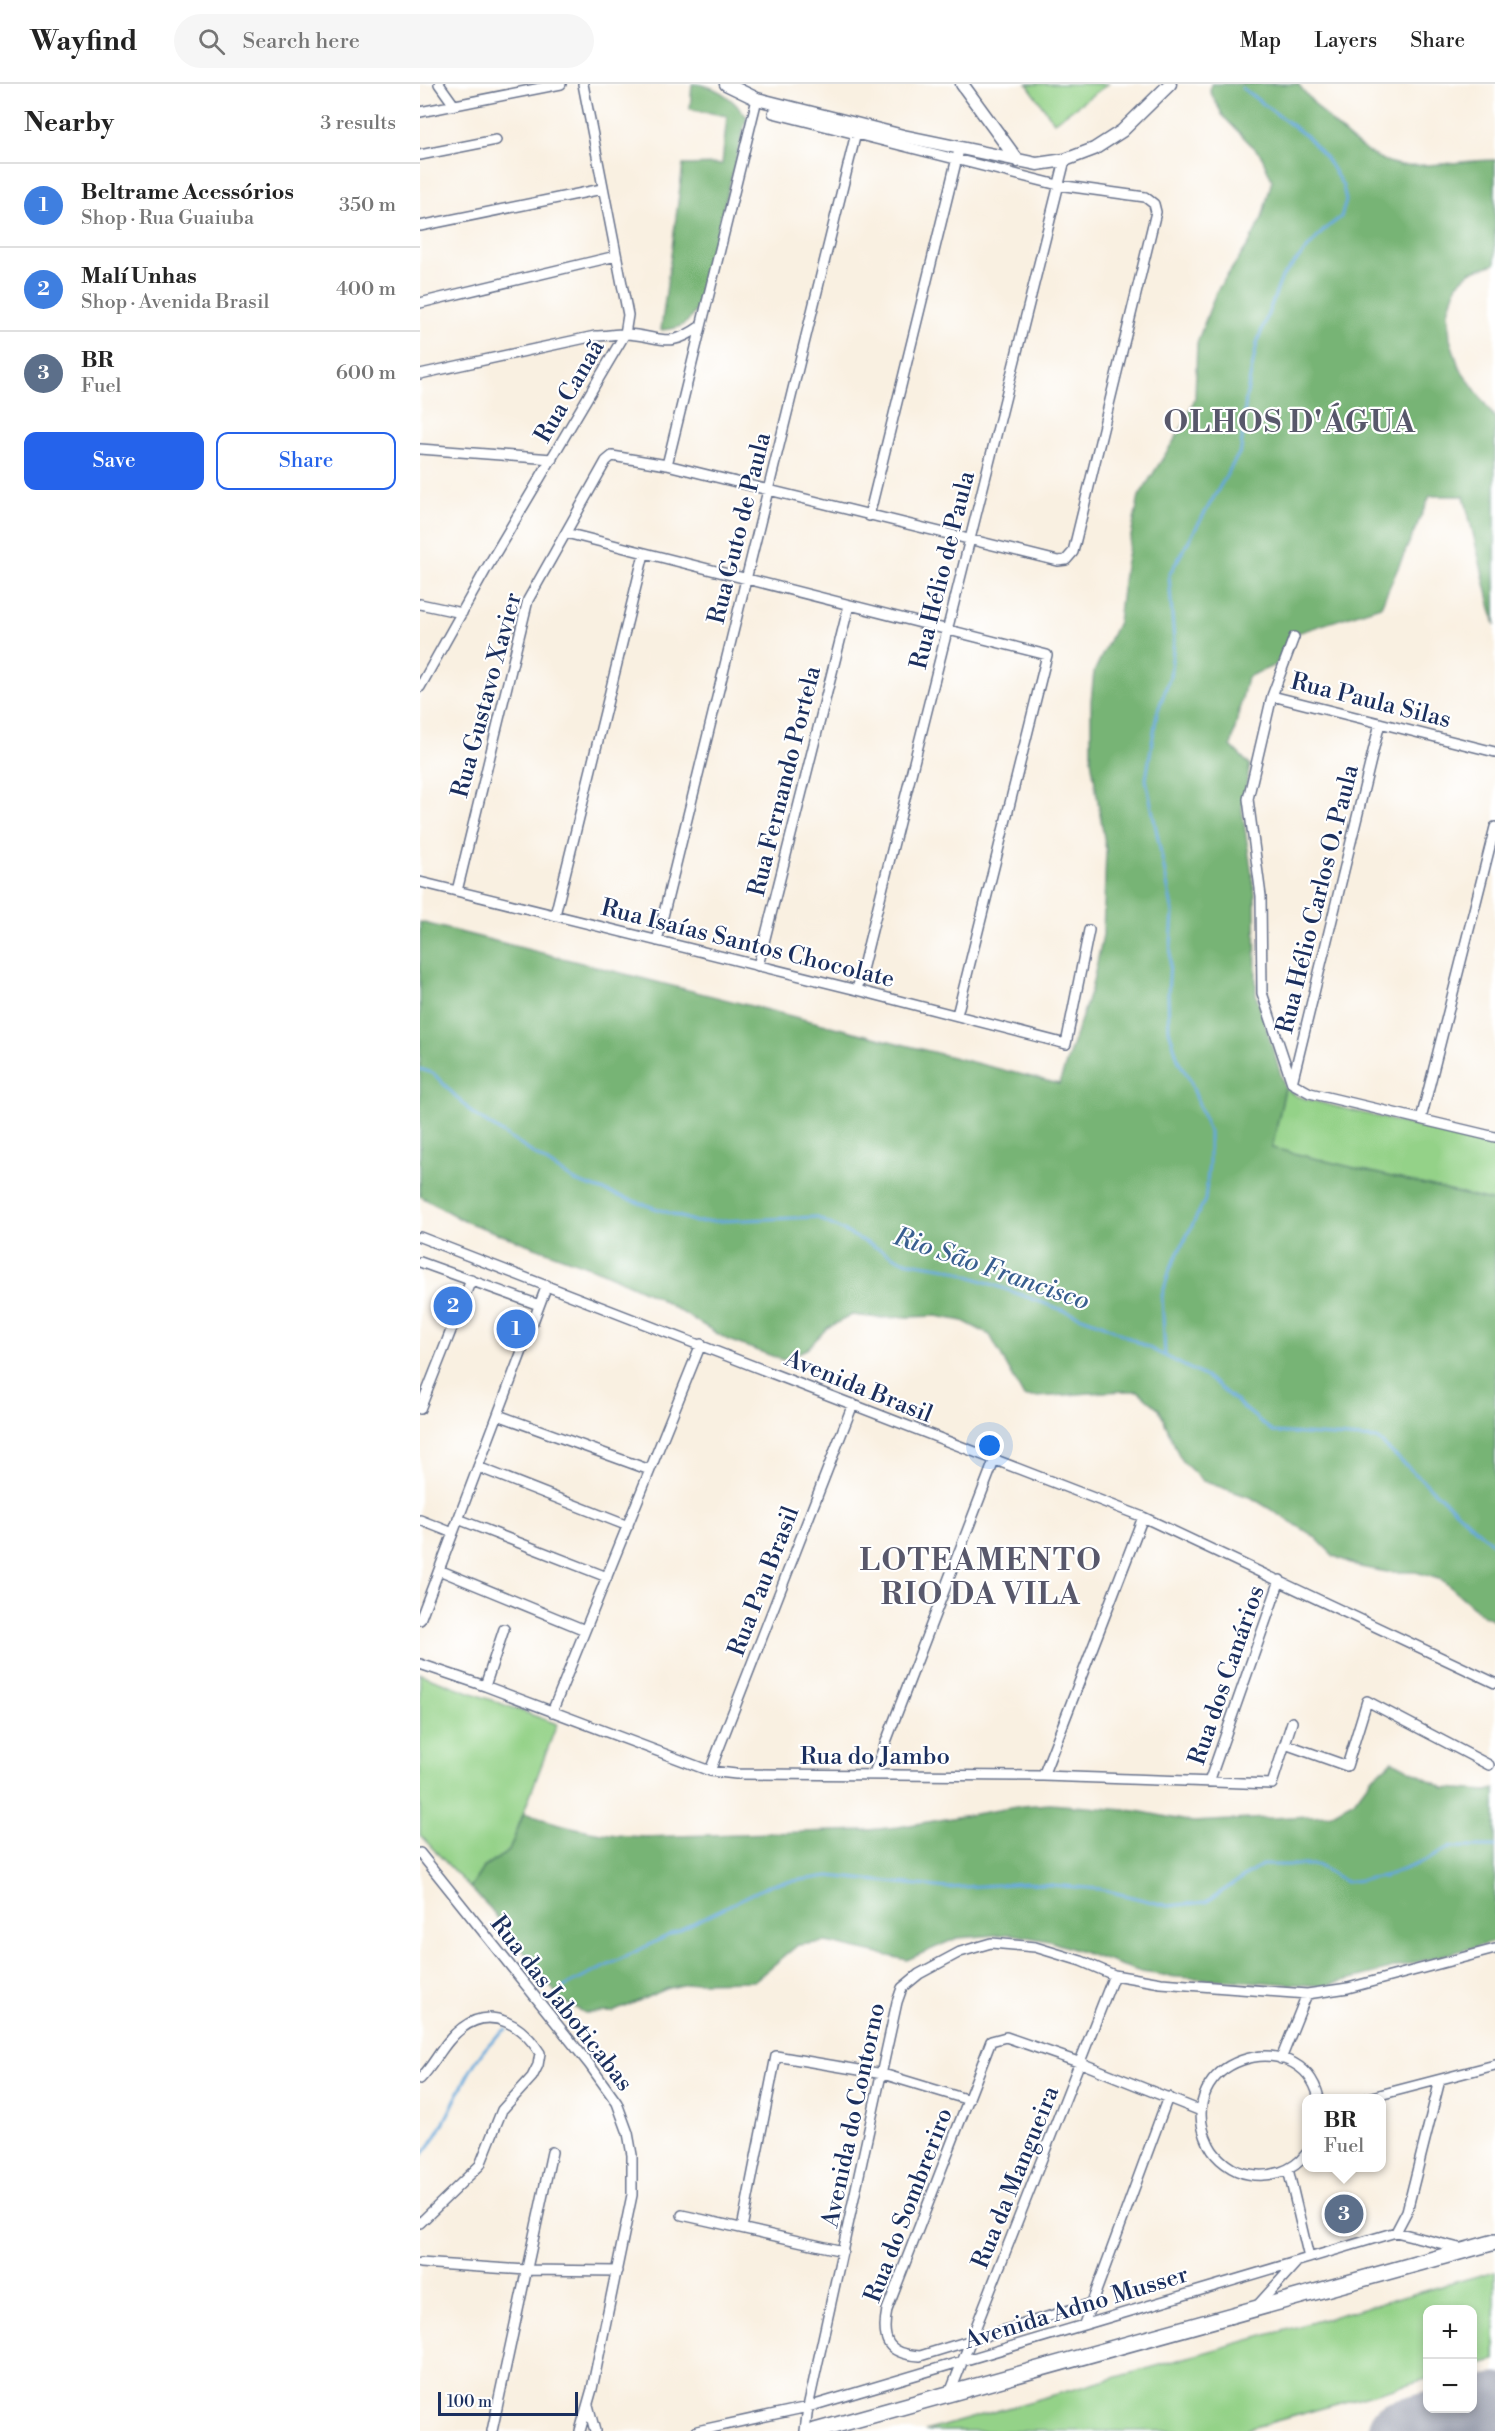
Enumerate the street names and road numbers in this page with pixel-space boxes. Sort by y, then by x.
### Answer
street label: Rua Canaã [528,334,612,449]
street label: Rua Guto de Paula [702,429,778,627]
street label: Rua Hélio de Paula [904,467,982,672]
street label: Rua Gustavo Xavier [445,589,529,801]
street label: Rua Fernando Portela [742,662,828,899]
street label: Rua Paula Silas [1288,667,1454,735]
street label: Rua Hélio Carlos O. Paula [1270,761,1366,1037]
street label: Rua Isaías Santos Chocolate [598,893,898,995]
street label: Avenida Brasil [779,1343,937,1430]
street label: Rua Pau Brasil [722,1502,806,1661]
street label: Rua dos Canários [1182,1582,1272,1769]
street label: Rua do Jambo [800,1742,950,1772]
street label: Rua das Jaboticabas [483,1910,639,2098]
street label: Avenida do Contorno [815,2000,892,2231]
street label: Rua da Mangueira [966,2081,1067,2273]
street label: Rua do Sombreriro [858,2104,960,2307]
street label: Avenida Adno Musser [960,2260,1192,2357]

